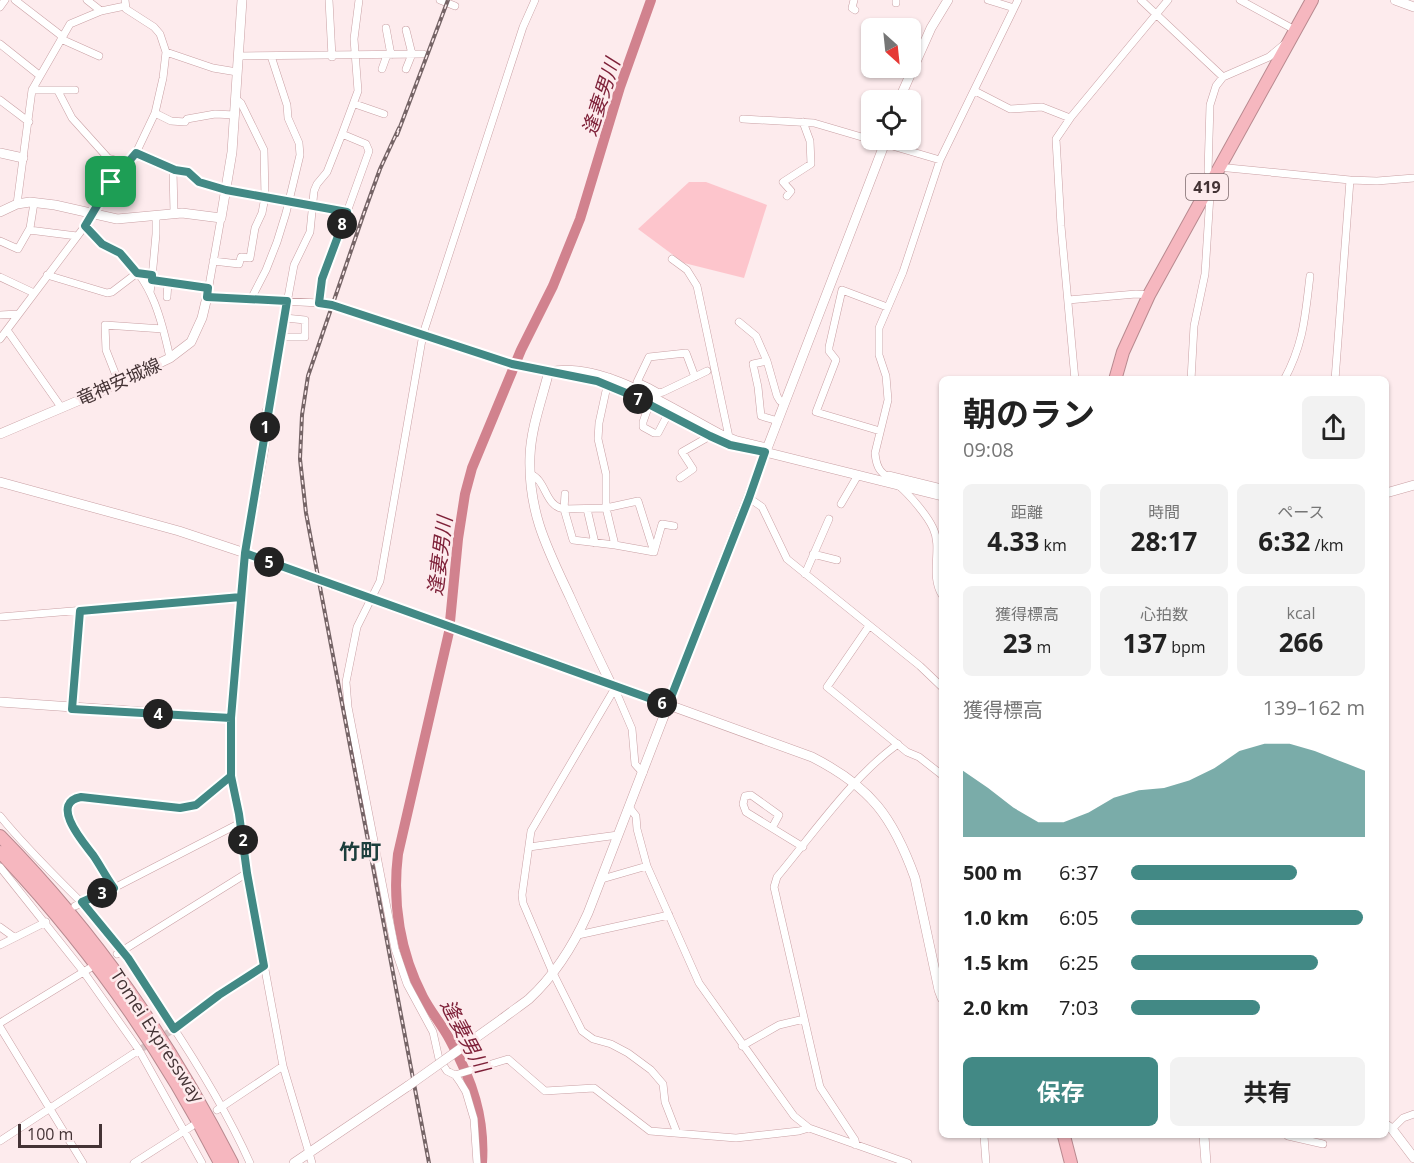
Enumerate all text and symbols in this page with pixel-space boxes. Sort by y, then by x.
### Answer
north arrow [861,18,921,78]
map controls [861,18,921,150]
water label: 逢妻男川 [575,53,626,139]
button: locate [861,90,921,150]
pin [85,156,136,207]
icon: arrive [94,165,127,198]
road number: 419 [1186,174,1228,200]
pin: 8 [327,209,357,239]
text: 8 [337,213,347,235]
street label: 竜神安城線 [73,352,165,410]
pin: 7 [623,384,653,414]
text: 7 [633,388,643,410]
text: 朝のラン [963,391,1095,436]
button: share [1302,396,1365,459]
pin: 1 [250,412,280,442]
text: 1 [260,416,270,438]
text: 09:08 [963,436,1014,463]
text: 距離 [1011,501,1043,523]
text: 時間 [1148,501,1180,523]
text: ペース [1277,501,1325,523]
water label: 逢妻男川 [421,513,458,597]
text: 4.33 [987,523,1039,559]
text: 28:17 [1131,523,1197,559]
text: 6:32 [1258,523,1310,559]
text: km [1039,534,1067,556]
text: /km [1310,534,1344,556]
pin: 5 [254,547,284,577]
text: 5 [264,551,274,573]
text: kcal [1287,602,1316,624]
text: 獲得標高 [995,603,1059,625]
text: 心拍数 [1140,603,1188,625]
text: 266 [1279,624,1323,660]
text: 23 [1003,625,1032,661]
text: 137 [1122,625,1167,661]
text: m [1032,636,1051,658]
text: bpm [1167,636,1206,658]
pin: 6 [647,688,677,718]
text: 6 [657,692,667,714]
text: 139–162 m [1263,694,1365,721]
text: 獲得標高 [963,696,1043,723]
pin: 4 [143,699,173,729]
text: 4 [153,703,163,725]
pin: 2 [228,825,258,855]
text: 2 [238,829,248,851]
district label: 竹町 [339,837,381,865]
text: 500 m [963,859,1022,886]
text: 6:37 [1059,859,1099,886]
pin: 3 [87,878,117,908]
text: 3 [97,882,107,904]
text: 1.0 km [963,904,1029,931]
text: 6:05 [1059,904,1099,931]
text: 1.5 km [963,949,1029,976]
text: 6:25 [1059,949,1099,976]
street label: Tomei Expressway [106,964,211,1108]
water label: 逢妻男川 [435,994,497,1079]
text: 2.0 km [963,994,1029,1021]
text: 7:03 [1059,994,1099,1021]
button: 保存 [963,1057,1158,1126]
button: 共有 [1170,1057,1365,1126]
scale bar [18,1121,102,1148]
text: 100 m [27,1123,73,1145]

